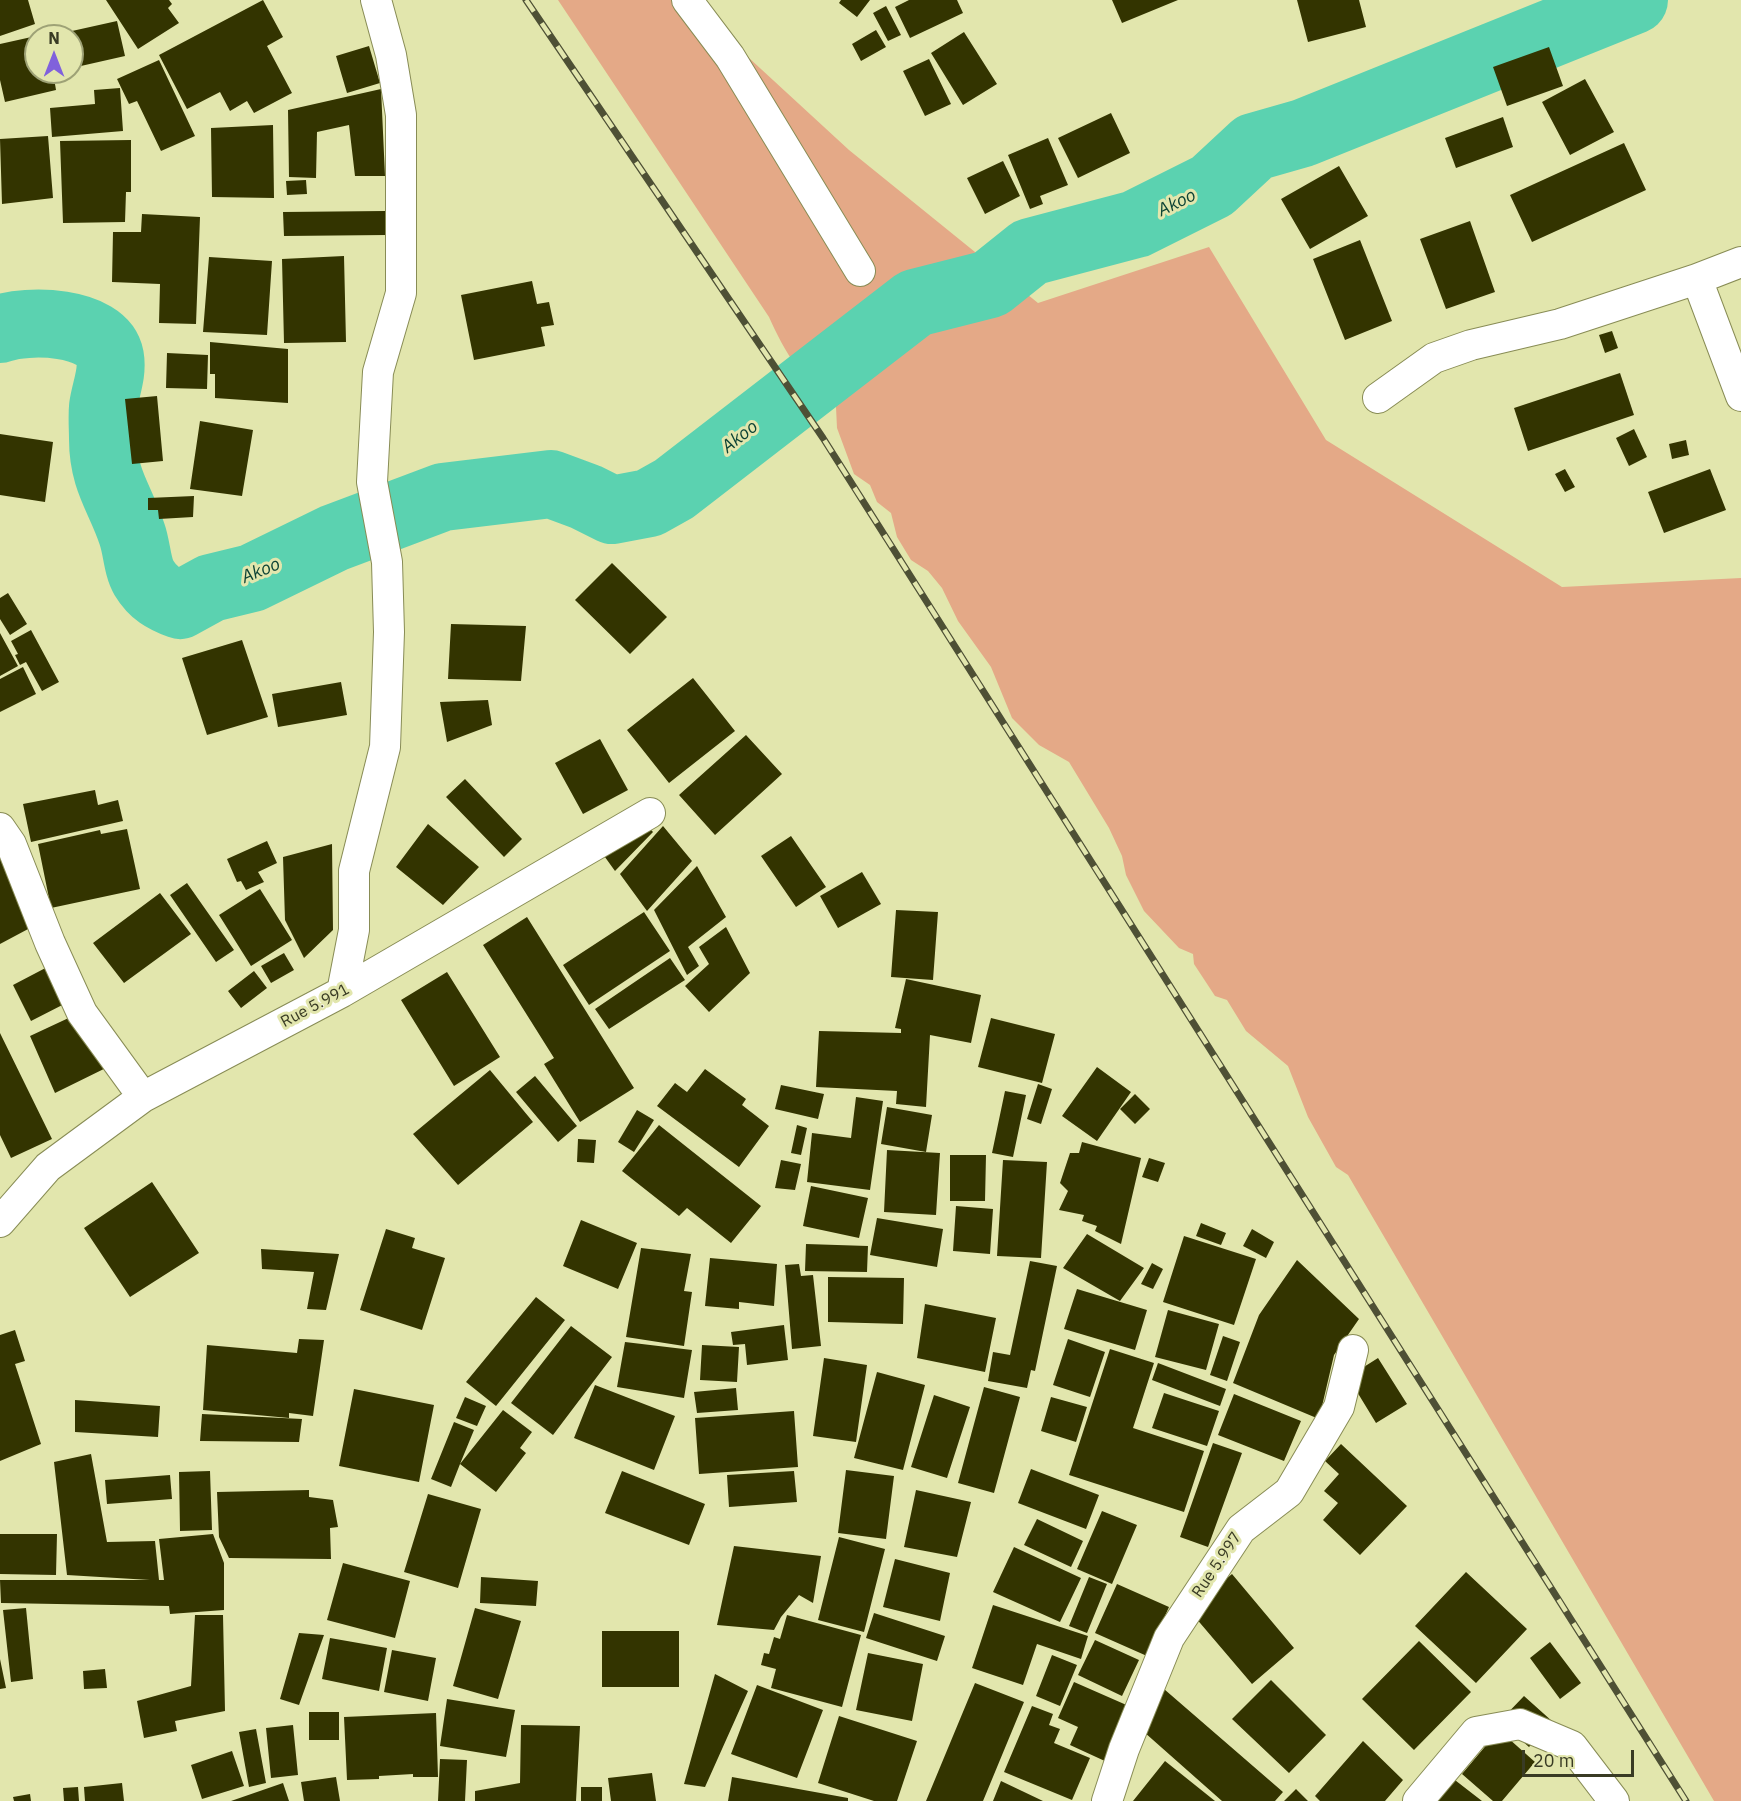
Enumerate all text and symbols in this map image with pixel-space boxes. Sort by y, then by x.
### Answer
north arrow [24,24,84,84]
text: N [48,28,60,48]
water label: Akoo [1154,185,1200,221]
water label: Akoo [718,416,762,458]
water label: Akoo [238,553,284,589]
street label: Rue 5.991 [278,980,352,1032]
street label: Rue 5.997 [1188,1529,1246,1601]
scale bar [1525,1738,1638,1776]
text: 20 m [1533,1749,1575,1772]

